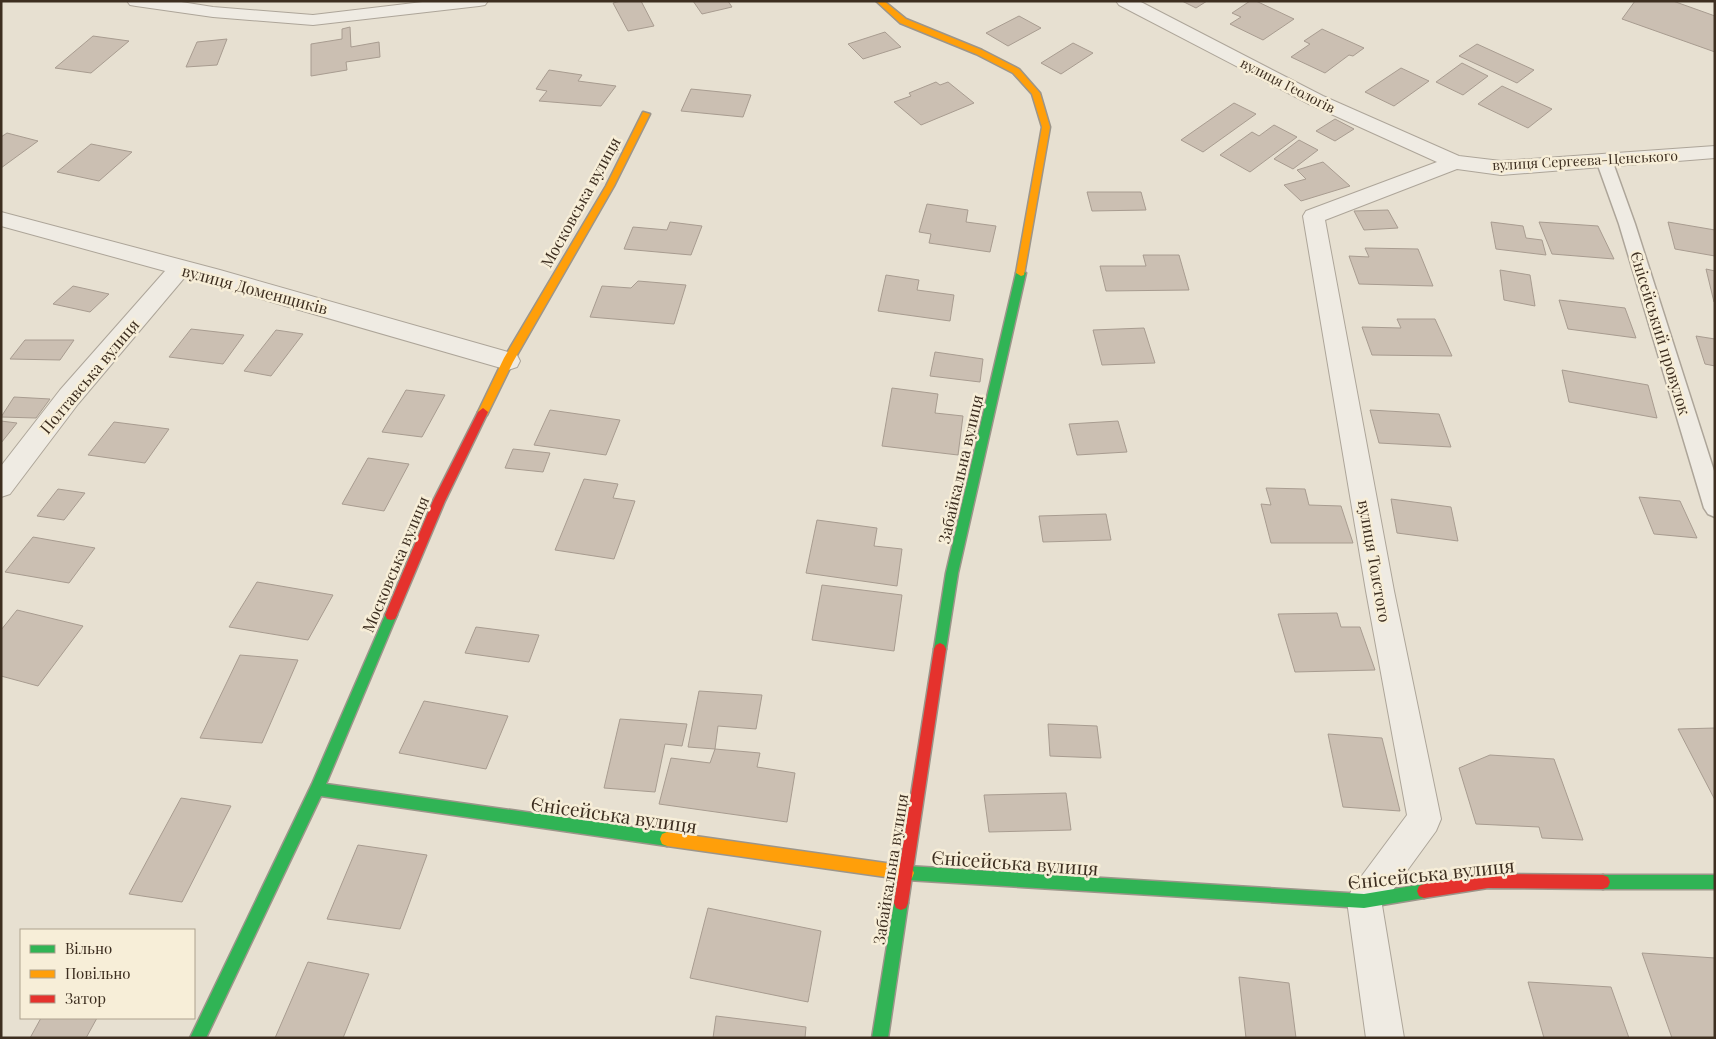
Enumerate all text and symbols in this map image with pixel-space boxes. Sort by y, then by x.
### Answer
street label: вулиця Геологів [1237,53,1339,117]
street label: Московська вулиця [535,133,625,271]
street label: вулиця Сергєєва-Ценського [1492,146,1679,174]
street label: Єнісейський провулок [1626,248,1696,418]
street label: вулиця Доменщиків [180,259,331,319]
street label: Полтавська вулиця [35,314,143,438]
street label: Забайкальна вулиця [933,392,987,546]
street label: Московська вулиця [357,492,433,635]
street label: вулиця Толстого [1354,498,1396,624]
street label: Єнісейська вулиця [529,789,699,839]
street label: Забайкальна вулиця [868,792,912,946]
street label: Єнісейська вулиця [931,843,1099,881]
street label: Єнісейська вулиця [1346,851,1516,895]
legend [20,929,195,1019]
text: Вільно [65,938,112,958]
text: Повільно [65,963,131,983]
text: Затор [65,988,106,1008]

